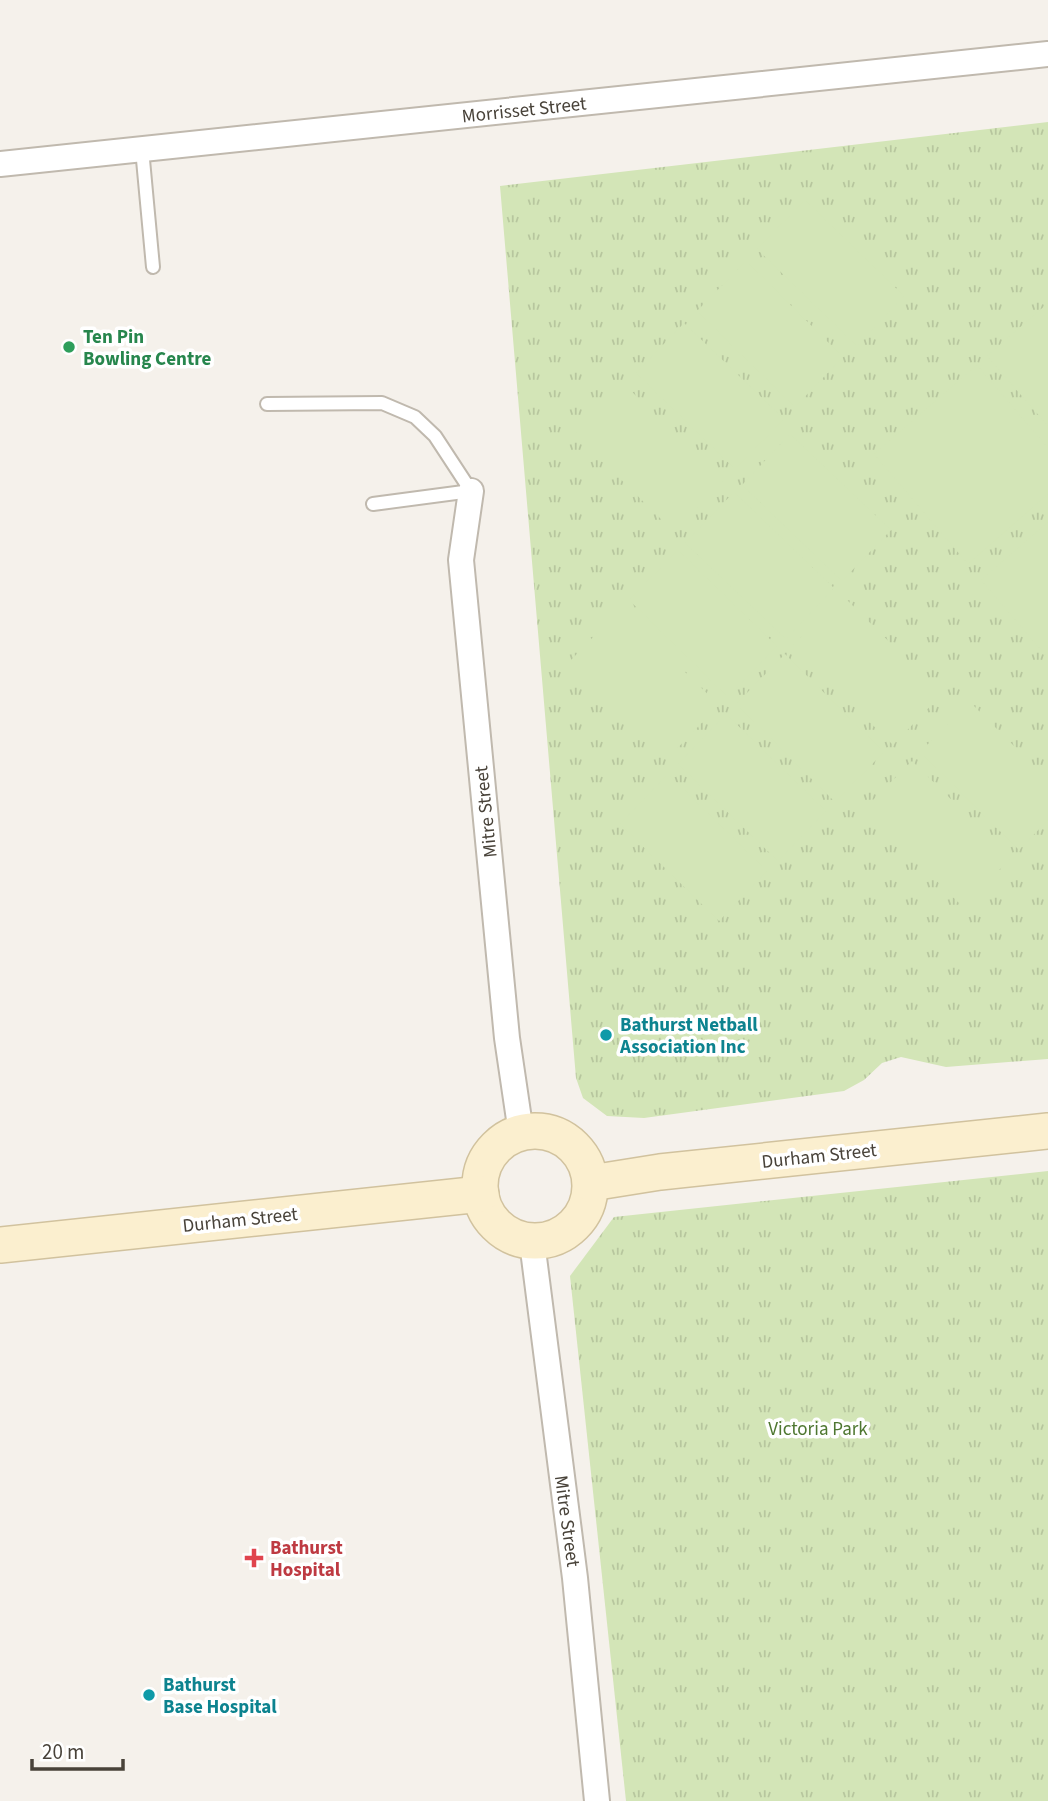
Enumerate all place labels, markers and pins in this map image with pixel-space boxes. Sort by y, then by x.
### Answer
place label: Ten Pin Bowling Centre [83,324,212,373]
marker: Ten Pin Bowling Centre [61,339,77,355]
place label: Bathurst Netball Association Inc [619,1012,758,1061]
marker: Bathurst Netball Association Inc [598,1027,614,1043]
place label: Bathurst Hospital [270,1535,343,1584]
marker: Bathurst Hospital [244,1548,264,1568]
place label: Bathurst Base Hospital [163,1672,277,1721]
marker: Bathurst Base Hospital [141,1687,157,1703]

